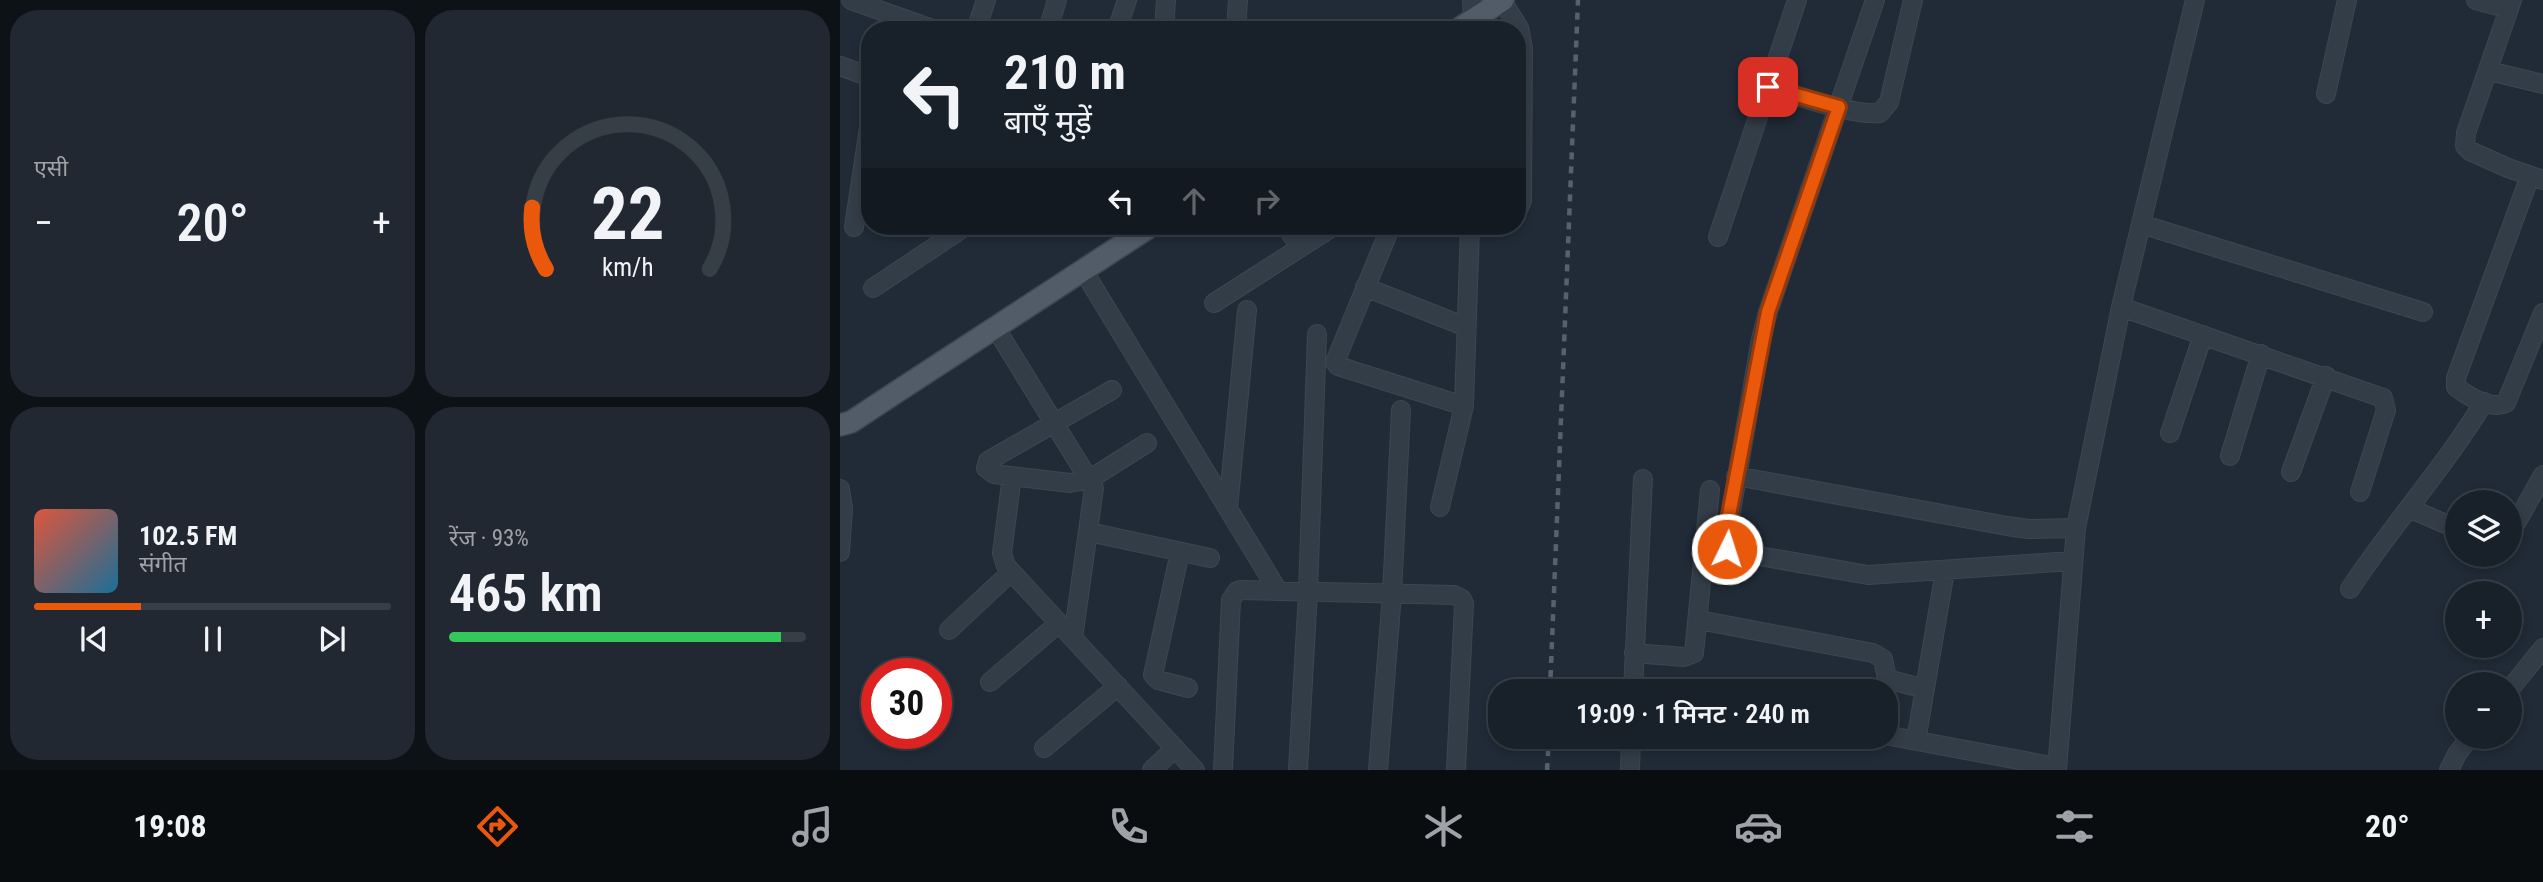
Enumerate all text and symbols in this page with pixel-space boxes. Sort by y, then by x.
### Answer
text: 210 m [1004,44,1126,101]
icon: left [889,49,980,140]
pin [1738,57,1798,117]
icon: arrive [1749,68,1787,106]
text: बाएँ मुड़ें [1004,103,1092,141]
text: एसी [34,155,68,182]
text: 22 [591,172,664,258]
icon: left [1102,182,1140,220]
icon: ahead [1175,182,1213,220]
icon: right [1248,182,1286,220]
text: 20° [176,193,249,254]
text: − [34,201,53,245]
text: + [372,201,391,245]
text: km/h [602,253,653,282]
map controls [2445,490,2522,749]
button: layers [2445,490,2522,567]
position arrow [1690,512,1764,586]
text: 102.5 FM [139,521,237,551]
text: रेंज · 93% [449,525,529,552]
text: संगीत [139,551,187,578]
text: 465 km [449,563,603,624]
button: + [2445,581,2522,658]
icon: previous [75,620,113,658]
icon: pause [194,620,232,658]
icon: next [313,620,351,658]
speed limit sign: 30 [861,658,952,749]
button: − [2445,672,2522,749]
text: 19:09 · 1 मिनट · 240 m [1576,699,1810,729]
icon: directions [473,802,522,851]
icon: music [788,802,837,851]
icon: phone [1104,802,1153,851]
icon: climate [1419,802,1468,851]
icon: car [1734,802,1783,851]
icon: filters [2050,802,2099,851]
text: 19:08 [133,807,207,845]
text: 20° [2365,807,2410,845]

